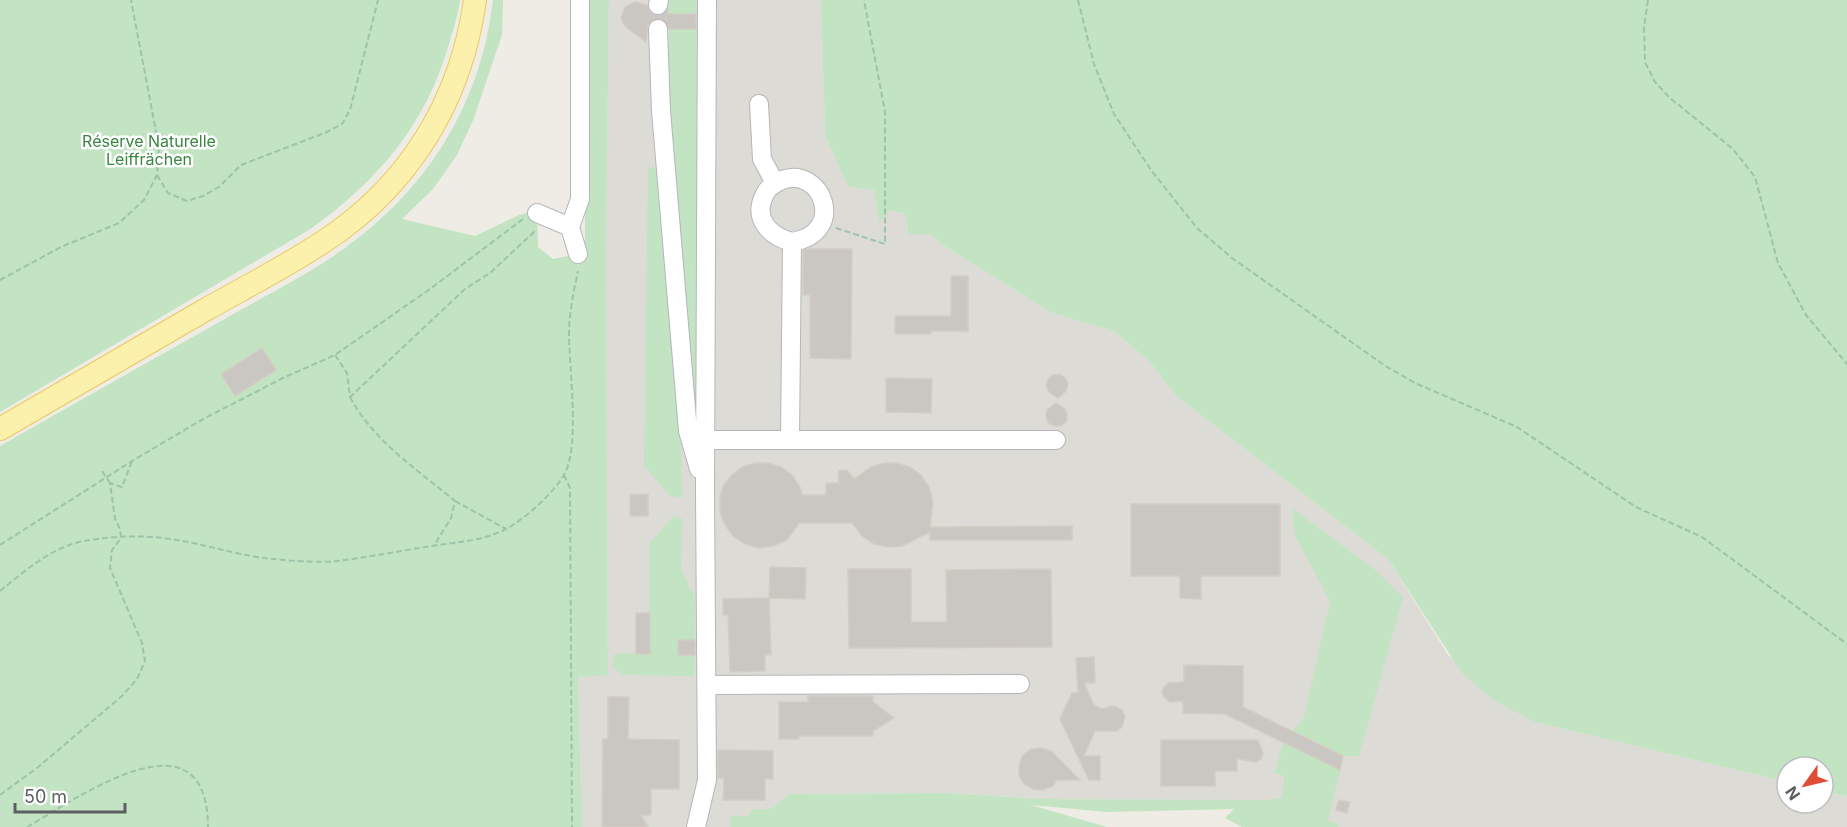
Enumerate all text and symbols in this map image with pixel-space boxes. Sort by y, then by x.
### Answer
park label: Réserve Naturelle Leiffrächen [82,131,216,169]
north arrow [1775,755,1835,815]
scale bar [15,776,124,814]
text: N [1781,783,1804,804]
text: 50 m [24,786,67,807]

